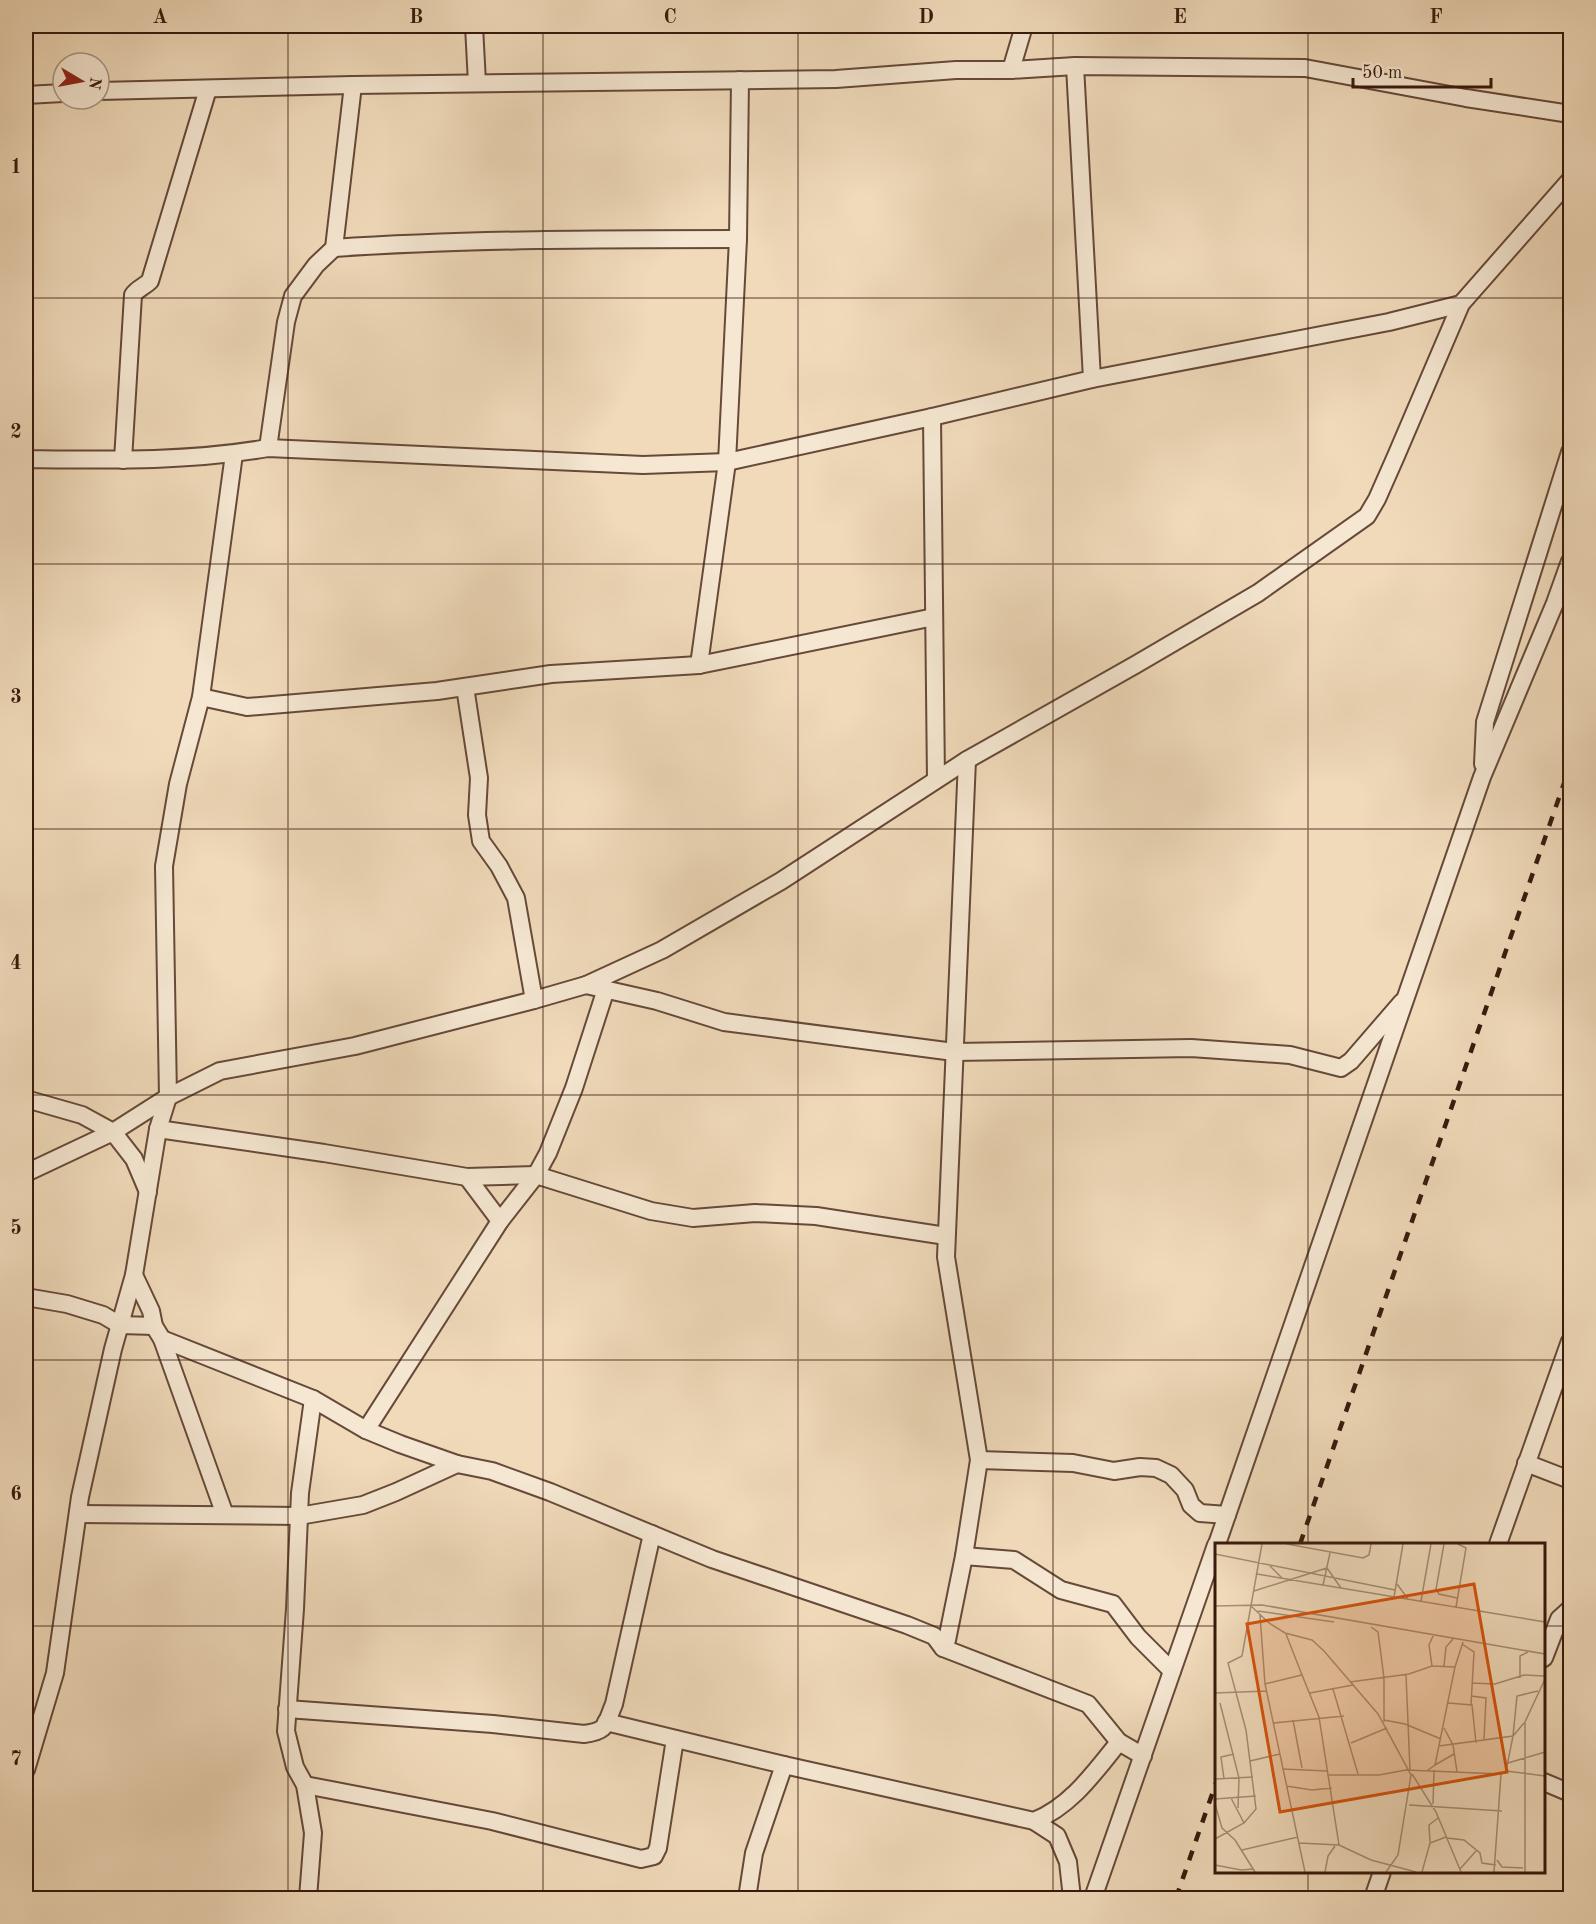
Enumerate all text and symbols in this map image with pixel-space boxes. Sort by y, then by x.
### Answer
text: A [152,8,168,28]
text: B [409,8,423,28]
text: C [663,8,677,28]
text: D [918,8,934,28]
text: E [1173,8,1187,28]
text: F [1429,8,1443,28]
north arrow [51,51,111,111]
scale bar [1353,51,1491,89]
text: 50 m [1362,64,1402,82]
text: N [85,76,103,91]
text: 1 [10,158,22,178]
text: 2 [10,423,22,443]
text: 3 [10,688,22,708]
text: 4 [10,954,22,974]
text: 5 [10,1218,22,1239]
text: 6 [10,1485,22,1505]
inset map [1215,1543,1545,1873]
text: 7 [10,1750,22,1770]

